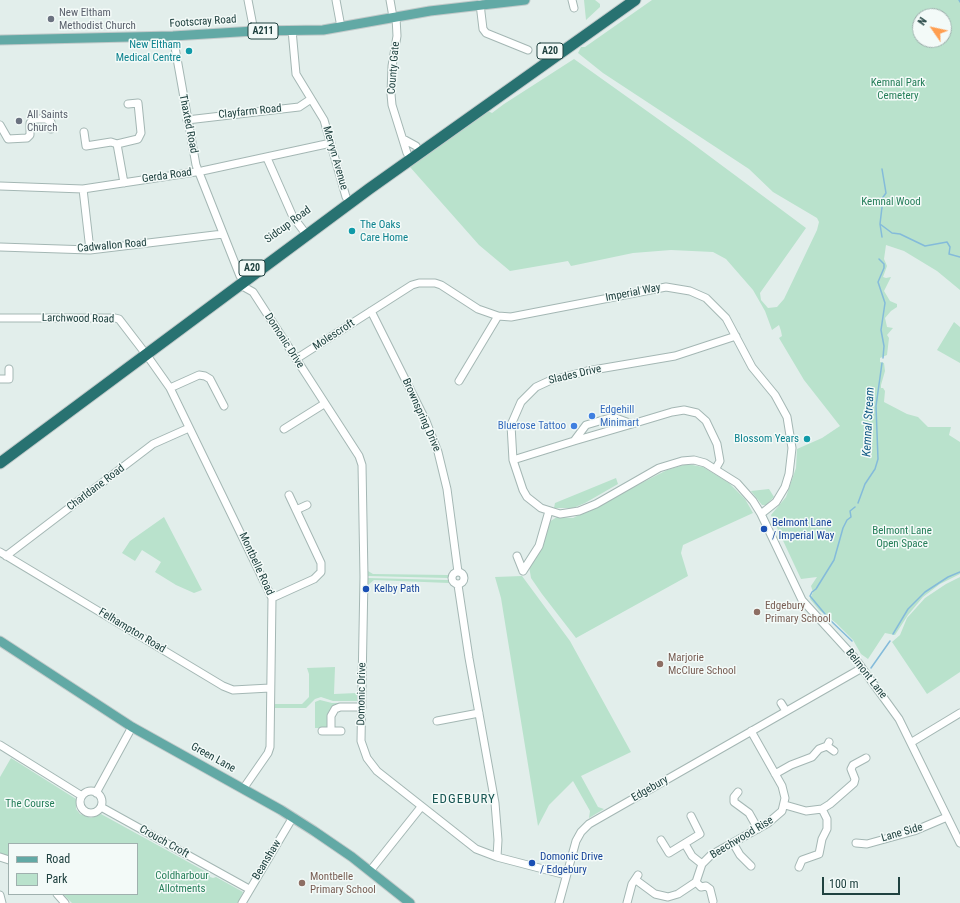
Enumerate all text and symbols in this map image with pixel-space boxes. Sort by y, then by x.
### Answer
place label: New Eltham Methodist Church [59,6,136,32]
north arrow [912,8,952,48]
street label: Footscray Road [169,13,237,31]
marker: New Eltham Methodist Church [46,14,56,24]
text: N [915,15,930,28]
road number: A211 [248,23,278,39]
place label: New Eltham Medical Centre [116,38,181,64]
street label: County Gate [385,41,403,95]
road number: A20 [537,43,563,59]
marker: New Eltham Medical Centre [184,46,194,56]
park label: Kemnal Park Cemetery [871,76,925,102]
street label: Thaxted Road [176,93,200,155]
street label: Clayfarm Road [218,102,282,122]
place label: All Saints Church [27,108,68,134]
marker: All Saints Church [14,116,24,126]
street label: Mervyn Avenue [320,125,350,191]
street label: Gerda Road [141,166,193,186]
park label: Kemnal Wood [861,195,921,209]
street label: Sidcup Road [262,204,314,246]
place label: The Oaks Care Home [360,218,408,244]
marker: The Oaks Care Home [347,226,357,236]
street label: Cadwallon Road [77,236,147,256]
road number: A20 [239,260,265,276]
street label: Imperial Way [604,281,662,305]
street label: Domonic Drive [261,311,307,371]
street label: Larchwood Road [42,312,114,326]
street label: Molescroft [311,317,357,353]
street label: Slades Drive [547,363,603,387]
street label: Brownspring Drive [399,376,443,454]
water label: Kemnal Stream [860,387,878,457]
place label: Edgehill Minimart [600,403,639,429]
marker: Edgehill Minimart [587,411,597,421]
place label: Bluerose Tattoo [498,419,566,433]
marker: Bluerose Tattoo [569,421,579,431]
place label: Blossom Years [734,432,799,446]
marker: Blossom Years [802,434,812,444]
street label: Charldane Road [65,462,127,514]
place label: Belmont Lane / Imperial Way [772,516,834,542]
marker: Belmont Lane / Imperial Way [759,524,769,534]
park label: Belmont Lane Open Space [872,524,932,550]
street label: Montbelle Road [236,530,276,598]
place label: Kelby Path [374,582,420,596]
marker: Kelby Path [361,584,371,594]
place label: Edgebury Primary School [765,599,831,625]
street label: Felhampton Road [96,606,168,656]
marker: Edgebury Primary School [752,607,762,617]
street label: Belmont Lane [842,646,890,702]
place label: Marjorie McClure School [668,651,736,677]
marker: Marjorie McClure School [655,659,665,669]
street label: Domonic Drive [355,662,369,726]
street label: Green Lane [188,740,238,776]
street label: Edgebury [629,773,671,805]
district label: EDGEBURY [432,792,496,808]
park label: The Course [5,797,55,811]
street label: Beechwood Rise [708,814,776,862]
street label: Lane Side [880,821,924,845]
street label: Crouch Croft [137,823,191,861]
street label: Beanshaw [250,838,284,882]
legend [8,843,138,895]
place label: Domonic Drive / Edgebury [540,850,603,876]
text: Road [46,852,70,866]
marker: Domonic Drive / Edgebury [527,858,537,868]
park label: Coldharbour Allotments [155,869,209,895]
scale bar [824,869,902,895]
place label: Montbelle Primary School [310,870,376,896]
text: Park [46,872,67,886]
text: 100 m [829,877,859,891]
marker: Montbelle Primary School [297,878,307,888]

